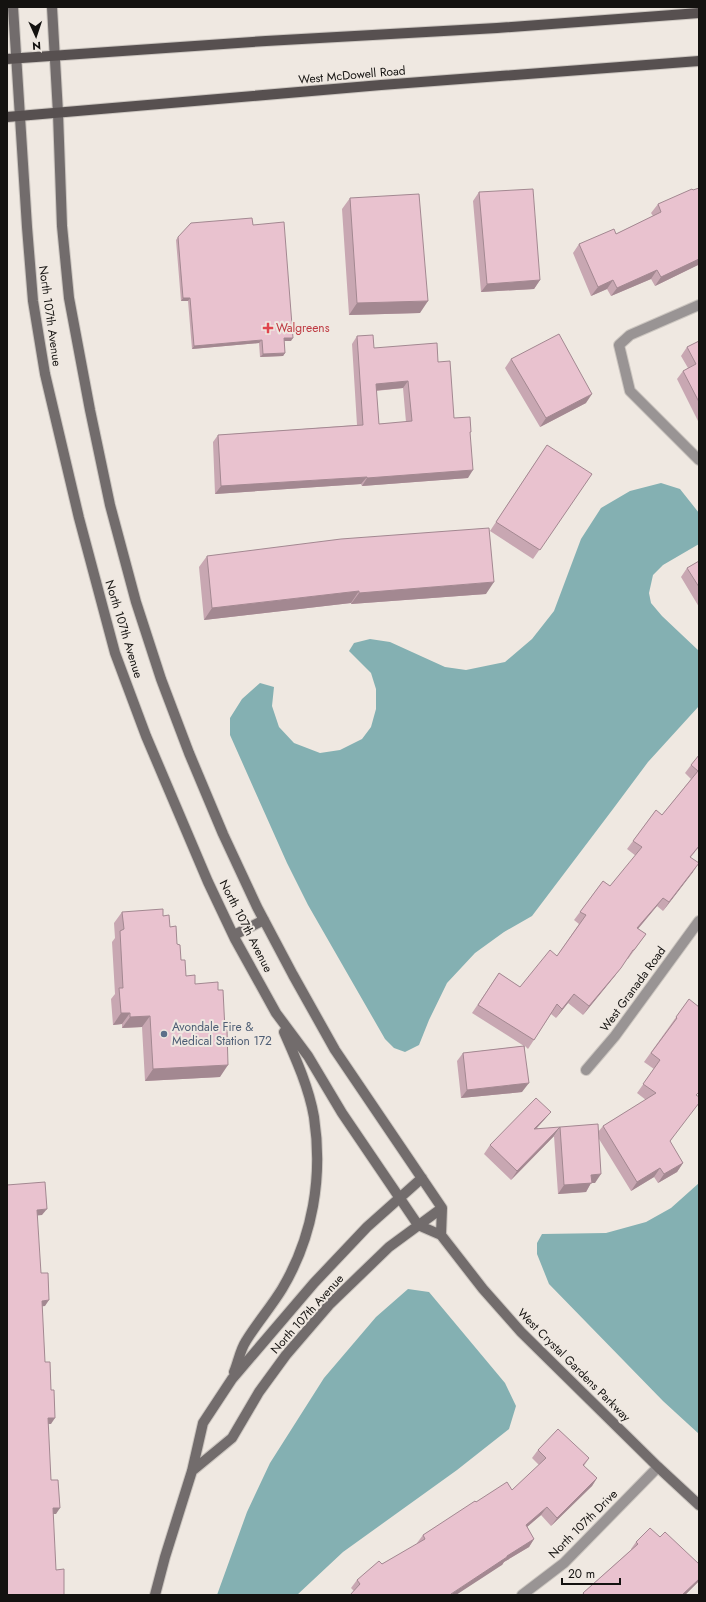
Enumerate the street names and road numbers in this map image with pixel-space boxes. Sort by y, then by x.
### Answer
street label: West McDowell Road [298,61,406,89]
street label: North 107th Avenue [34,264,66,368]
street label: North 107th Avenue [101,578,147,680]
street label: North 107th Avenue [215,877,277,975]
street label: West Granada Road [596,943,670,1035]
street label: North 107th Avenue [266,1270,348,1358]
street label: West Crystal Gardens Parkway [513,1304,635,1426]
street label: North 107th Drive [544,1485,622,1563]

